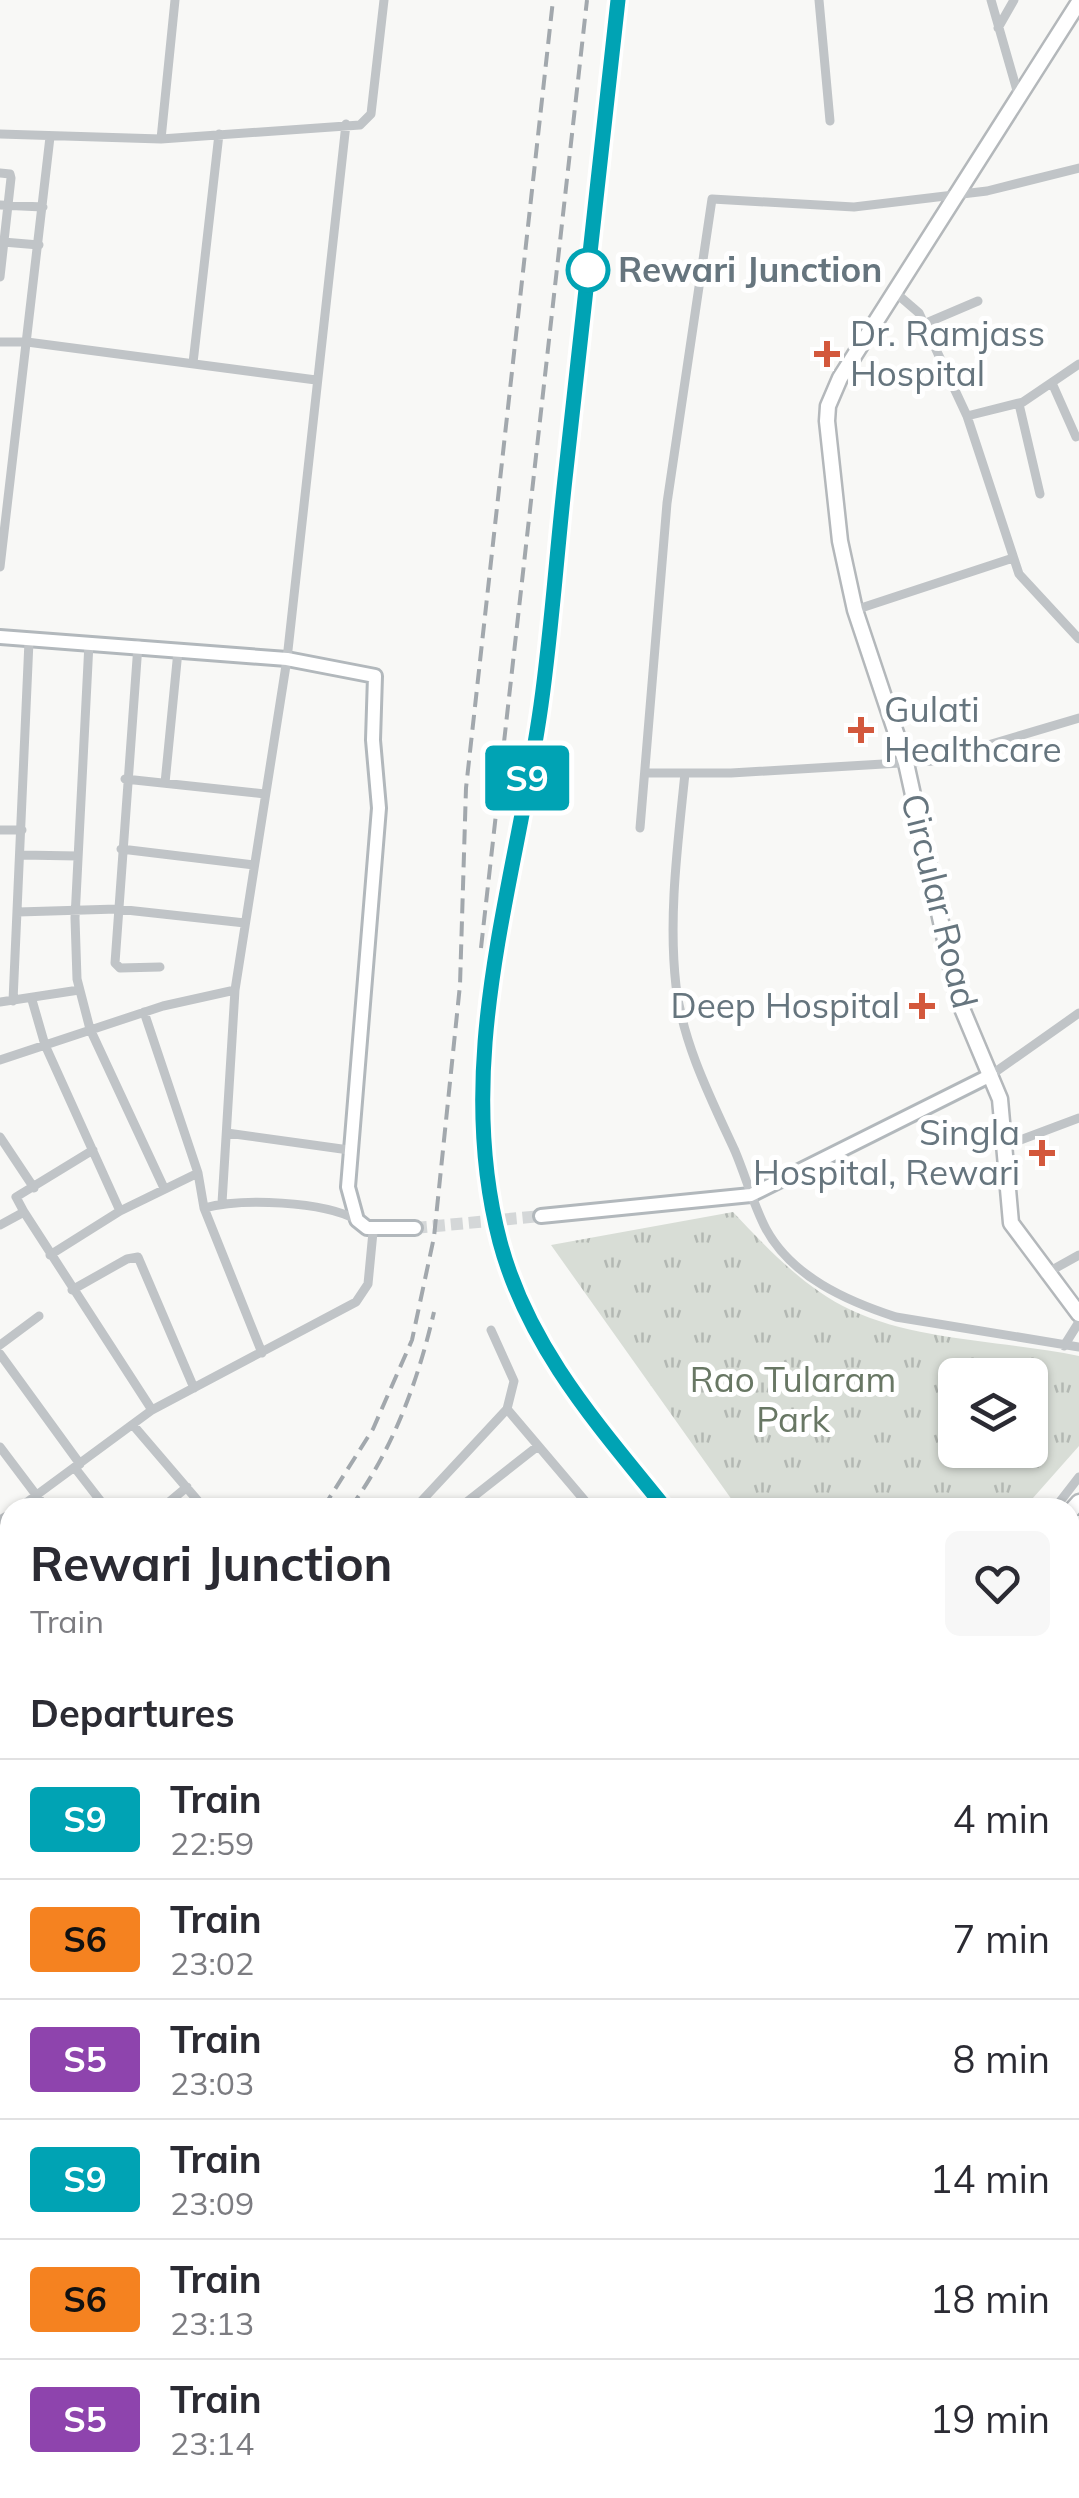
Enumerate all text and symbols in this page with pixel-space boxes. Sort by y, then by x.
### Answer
place label: Rewari Junction [618,247,882,291]
marker: Rewari Junction [567,249,609,291]
place label: Dr. Ramjass Hospital [850,311,1045,395]
marker: Dr. Ramjass Hospital [814,341,840,367]
place label: Gulati Healthcare [884,687,1062,771]
marker: Gulati Healthcare [848,717,874,743]
line badge: S9 [482,746,572,810]
text: S9 [505,756,549,800]
street label: Circular Road [892,789,988,1012]
place label: Deep Hospital [671,983,900,1027]
marker: Deep Hospital [909,993,935,1019]
place label: Singla Hospital, Rewari [753,1110,1020,1194]
marker: Singla Hospital, Rewari [1029,1140,1055,1166]
park label: Rao Tularam Park [690,1357,896,1441]
map controls [938,1358,1048,1468]
button: layers [938,1358,1048,1468]
button: heart [945,1531,1050,1636]
text: Rewari Junction [30,1533,393,1593]
text: Train [30,1601,104,1641]
text: Departures [30,1689,234,1737]
text: Train [170,1775,262,1823]
text: 4 min [953,1795,1050,1843]
text: S9 [63,1797,107,1841]
text: 22:59 [170,1823,254,1863]
text: Train [170,1895,262,1943]
text: 7 min [953,1915,1050,1963]
text: S6 [63,1917,107,1961]
text: 23:02 [170,1943,254,1983]
text: Train [170,2015,262,2063]
text: 8 min [953,2035,1050,2083]
text: S5 [63,2037,107,2081]
text: 23:03 [170,2063,254,2103]
text: Train [170,2135,262,2183]
text: 14 min [930,2155,1050,2203]
text: S9 [63,2157,107,2201]
text: 23:09 [170,2183,254,2223]
text: Train [170,2255,262,2303]
text: 18 min [930,2275,1050,2323]
text: S6 [63,2277,107,2321]
text: 23:13 [170,2303,254,2343]
text: Train [170,2375,262,2423]
text: 19 min [930,2395,1050,2443]
text: S5 [63,2397,107,2441]
text: 23:14 [170,2423,254,2463]

